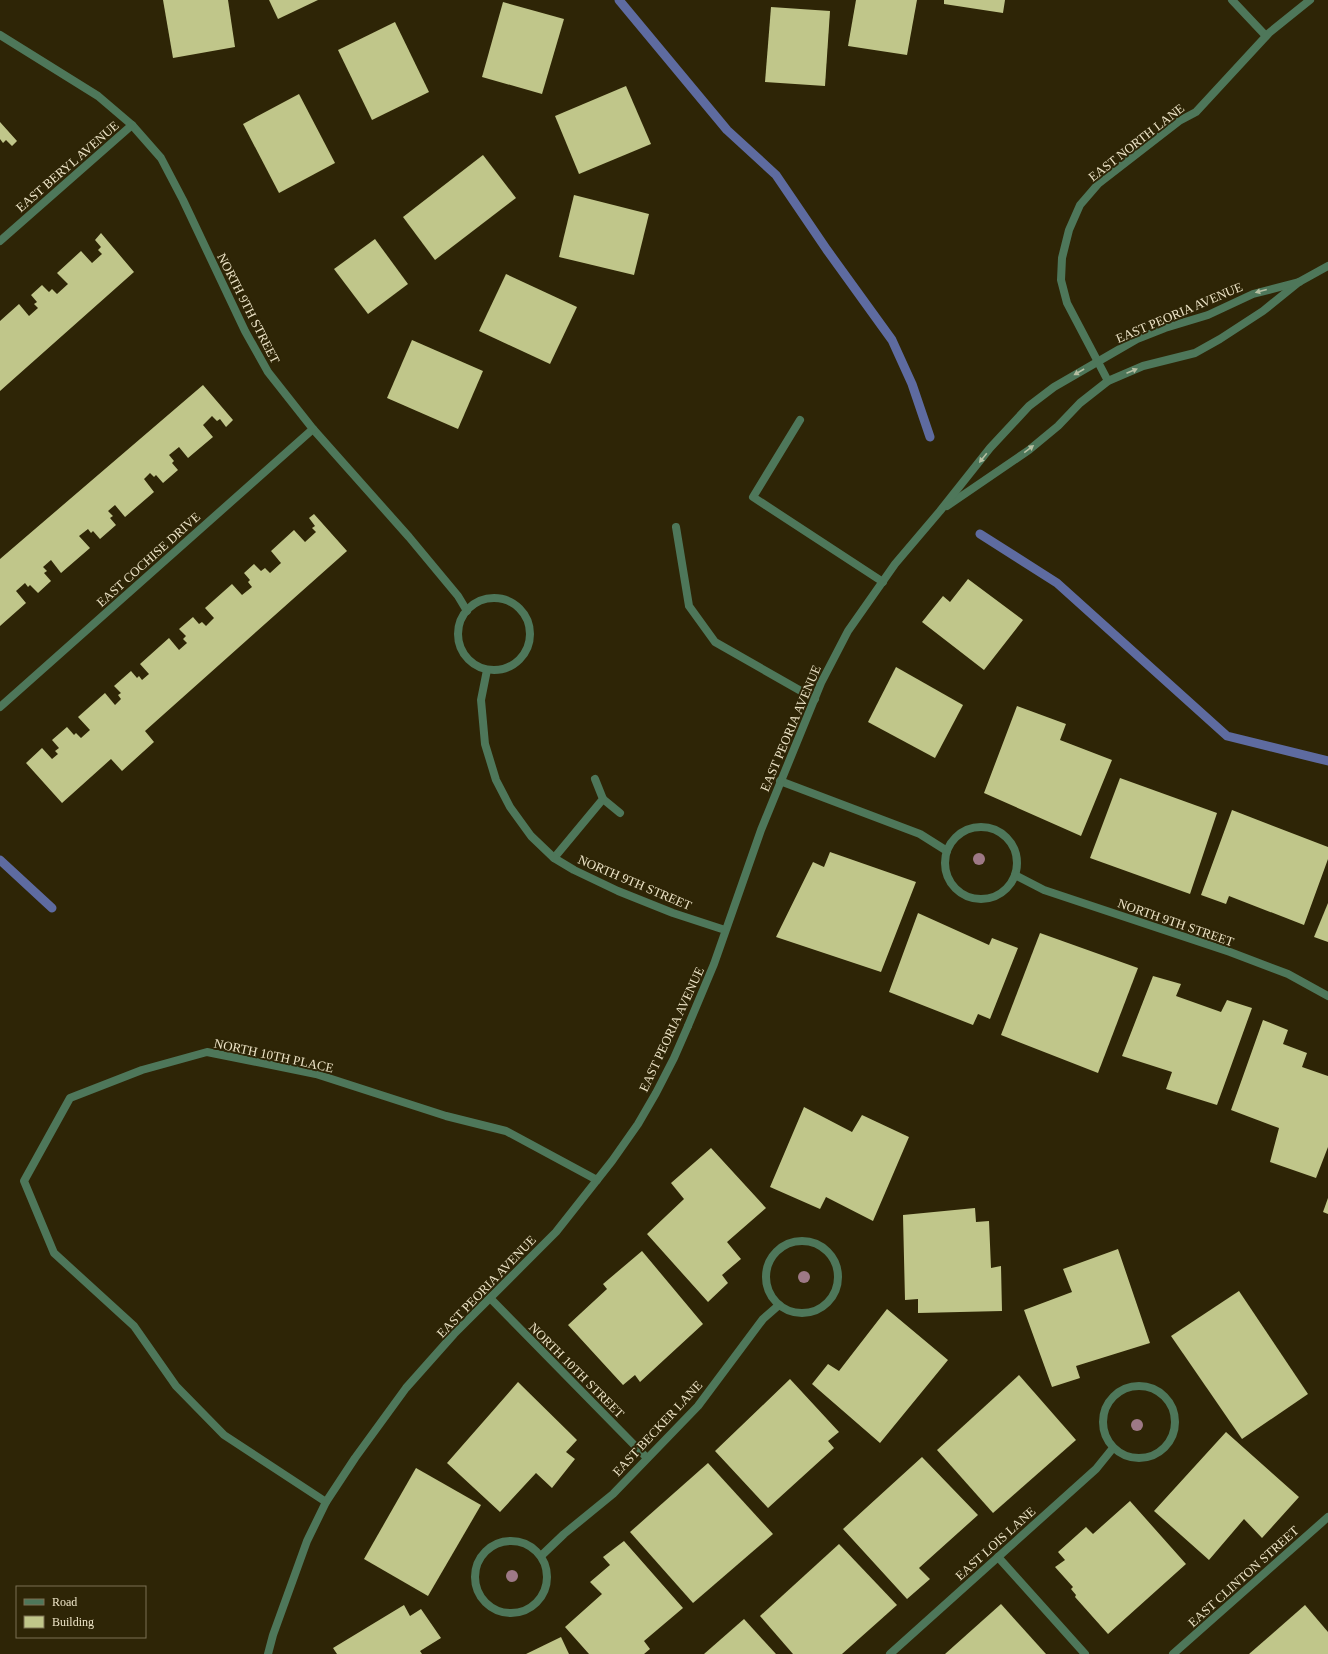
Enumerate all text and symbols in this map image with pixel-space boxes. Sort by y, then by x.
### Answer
street label: EAST NORTH LANE [1085,100,1187,184]
street label: EAST BERYL AVENUE [13,118,122,215]
street label: NORTH 9TH STREET [214,250,283,366]
street label: EAST PEORIA AVENUE [1114,279,1245,346]
one-way arrow [1255,289,1267,295]
one-way arrow [1073,368,1085,375]
one-way arrow [1126,368,1137,374]
one-way arrow [1024,445,1035,453]
one-way arrow [978,452,987,463]
street label: EAST COCHISE DRIVE [93,509,203,610]
street label: EAST PEORIA AVENUE [757,663,824,794]
street label: NORTH 9TH STREET [576,852,694,913]
street label: NORTH 9TH STREET [1116,896,1236,949]
street label: EAST PEORIA AVENUE [636,964,707,1094]
street label: NORTH 10TH PLACE [213,1035,335,1076]
street label: EAST PEORIA AVENUE [434,1232,539,1340]
street label: NORTH 10TH STREET [526,1320,627,1421]
street label: EAST BECKER LANE [609,1378,705,1479]
street label: EAST LOIS LANE [952,1504,1038,1583]
street label: EAST CLINTON STREET [1185,1523,1302,1630]
legend [16,1586,146,1638]
text: Road [52,1595,77,1609]
text: Building [52,1615,94,1629]

